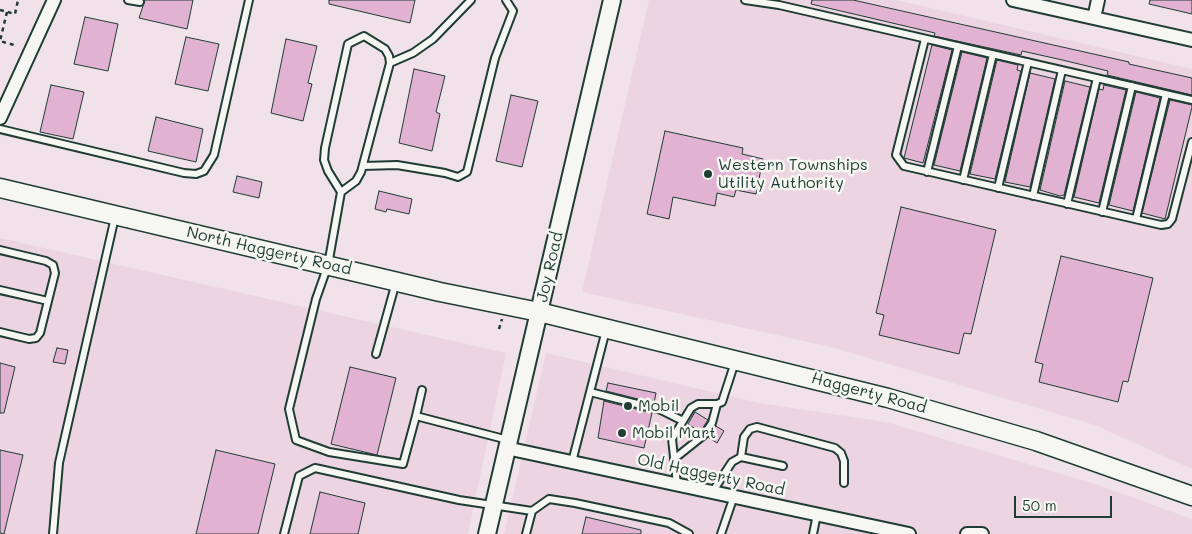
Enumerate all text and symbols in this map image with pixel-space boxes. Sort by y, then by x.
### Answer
place label: Western Townships Utility Authority [718,155,868,193]
marker: Western Townships Utility Authority [702,168,714,180]
street label: North Haggerty Road [185,223,353,279]
street label: Joy Road [533,230,567,304]
street label: Haggerty Road [809,368,929,418]
place label: Mobil [638,396,679,416]
marker: Mobil [622,400,634,412]
place label: Mobil Mart [632,423,716,443]
marker: Mobil Mart [616,427,628,439]
street label: Old Haggerty Road [636,450,786,500]
scale bar [1017,486,1114,518]
text: 50 m [1022,495,1057,515]

